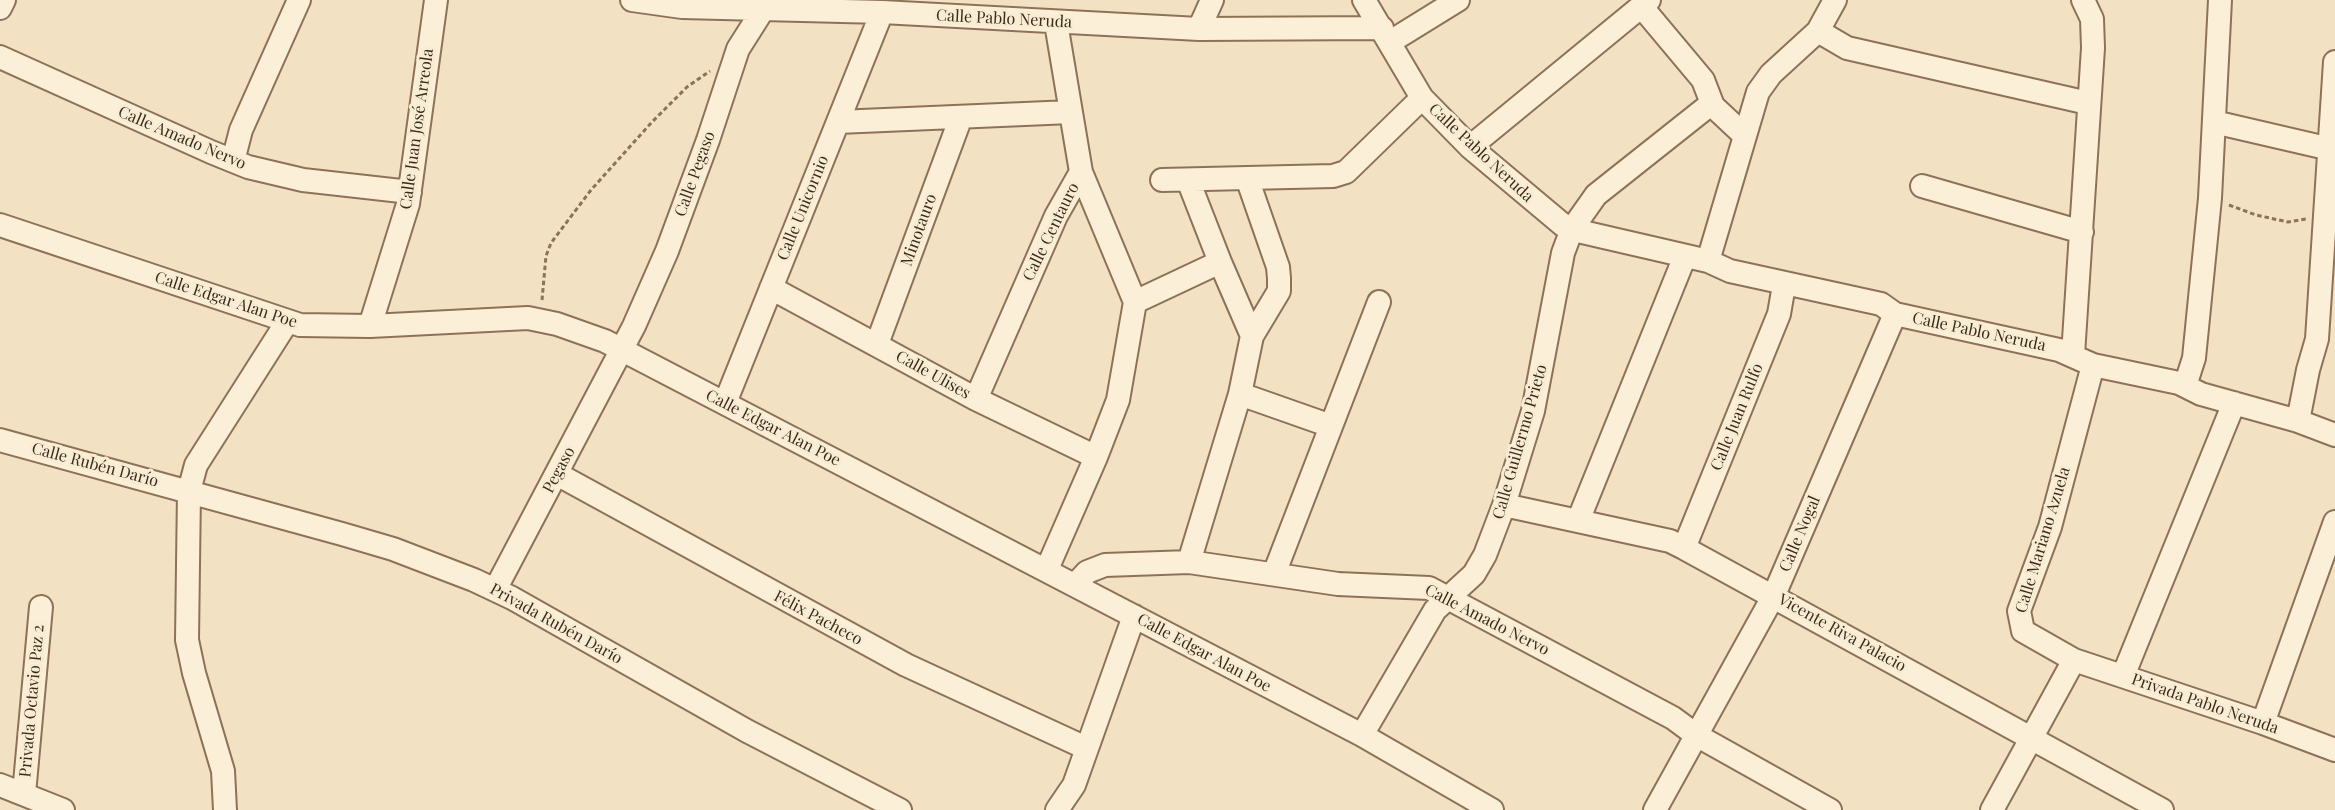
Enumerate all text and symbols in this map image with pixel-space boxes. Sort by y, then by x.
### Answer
street label: Calle Pablo Neruda [936,6,1072,32]
street label: Calle Juan José Arreola [396,47,438,211]
street label: Calle Pablo Neruda [1425,100,1537,206]
street label: Calle Amado Nervo [115,102,249,174]
street label: Calle Pegaso [671,129,719,219]
street label: Calle Unicornio [773,153,833,263]
street label: Calle Centauro [1019,180,1083,284]
street label: Minotauro [897,191,941,269]
street label: Calle Edgar Alan Poe [152,268,300,332]
street label: Calle Pablo Neruda [1910,308,2048,356]
street label: Calle Ulises [892,347,974,403]
street label: Calle Juan Rulfo [1707,361,1767,473]
street label: Calle Guillermo Prieto [1489,362,1551,522]
street label: Calle Edgar Alan Poe [702,386,844,470]
street label: Calle Rubén Darío [30,439,160,491]
street label: Pegaso [539,444,579,496]
street label: Calle Mariano Azuela [2012,465,2074,615]
street label: Calle Nogal [1775,493,1825,575]
street label: Privada Rubén Darío [486,580,626,668]
street label: Calle Amado Nervo [1422,580,1552,660]
street label: Félix Pacheco [770,587,866,649]
street label: Vicente Riva Palacio [1775,590,1909,676]
street label: Calle Edgar Alan Poe [1134,610,1274,696]
street label: Privada Octavio Paz 2 [16,624,48,778]
street label: Privada Pablo Neruda [2129,670,2281,738]

